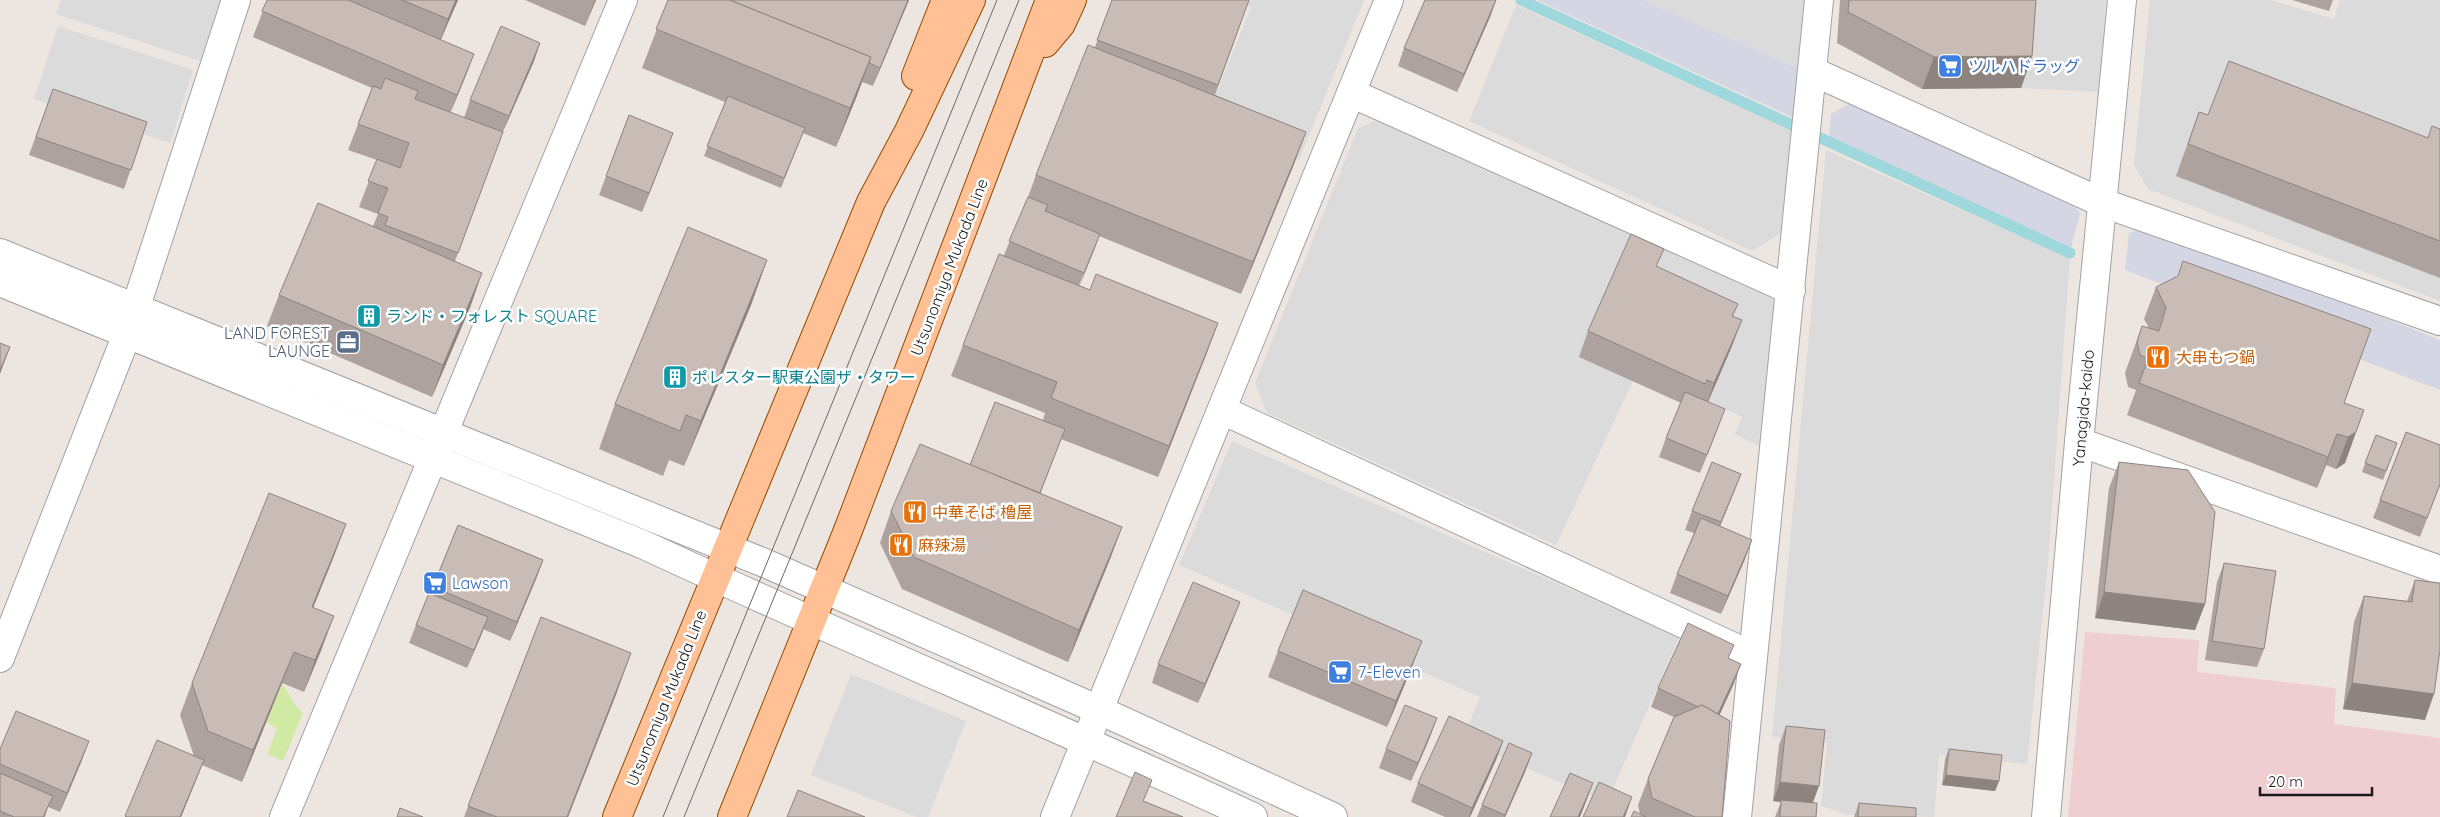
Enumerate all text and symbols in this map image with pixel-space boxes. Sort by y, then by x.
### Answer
supermarket icon: ツルハドラッグ [1937,53,1963,79]
place label: ツルハドラッグ [1968,56,2080,76]
street label: Utsunomiya Mukada Line [906,175,992,359]
building icon: ランド・フォレスト SQUARE [356,303,382,329]
place label: ランド・フォレスト SQUARE [386,306,597,326]
place label: LAND FOREST LAUNGE [224,323,330,361]
office icon: LAND FOREST LAUNGE [335,329,361,355]
restaurant icon: 大串もつ鍋 [2145,344,2171,370]
place label: 大串もつ鍋 [2176,347,2255,367]
street label: Yanagida-kaido [2068,349,2098,467]
building icon: ポレスター駅東公園ザ・タワー [662,364,688,390]
place label: ポレスター駅東公園ザ・タワー [692,367,916,387]
restaurant icon: 中華そば 櫓屋 [902,499,928,525]
place label: 中華そば 櫓屋 [932,502,1032,522]
restaurant icon: 麻辣湯 [888,532,914,558]
place label: 麻辣湯 [918,535,966,555]
supermarket icon: Lawson [422,570,448,596]
place label: Lawson [452,573,508,593]
street label: Utsunomiya Mukada Line [621,607,711,789]
supermarket icon: 7-Eleven [1327,659,1353,685]
place label: 7-Eleven [1358,662,1421,682]
scale bar [2260,764,2372,796]
text: 20 m [2268,772,2303,791]

